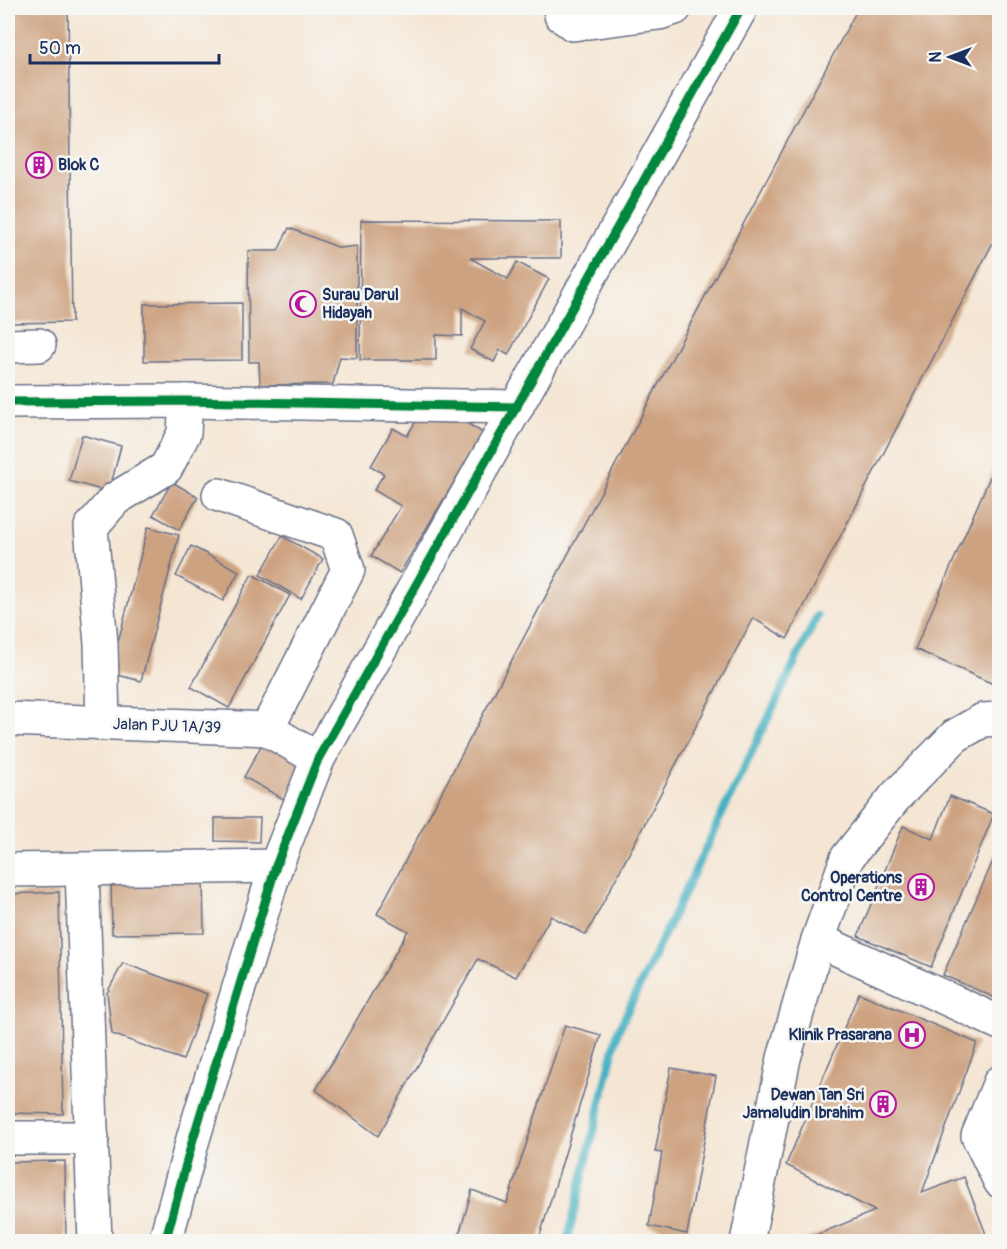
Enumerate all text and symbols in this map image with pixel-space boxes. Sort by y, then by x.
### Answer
scale bar [30,27,219,65]
north arrow [920,27,980,87]
text: 50 m [39,37,81,60]
text: N [926,51,946,62]
building icon: Blok C [24,150,54,180]
place label: Blok C [58,155,100,175]
place label: Surau Darul Hidayah [322,285,399,323]
mosque icon: Surau Darul Hidayah [288,289,318,319]
street label: Jalan PJU 1A/39 [112,714,222,738]
place label: Operations Control Centre [801,868,903,906]
building icon: Operations Control Centre [906,872,936,902]
hospital icon: Klinik Prasarana [897,1020,927,1050]
place label: Klinik Prasarana [788,1025,893,1045]
place label: Dewan Tan Sri Jamaludin Ibrahim [742,1085,864,1123]
building icon: Dewan Tan Sri Jamaludin Ibrahim [868,1089,898,1119]

